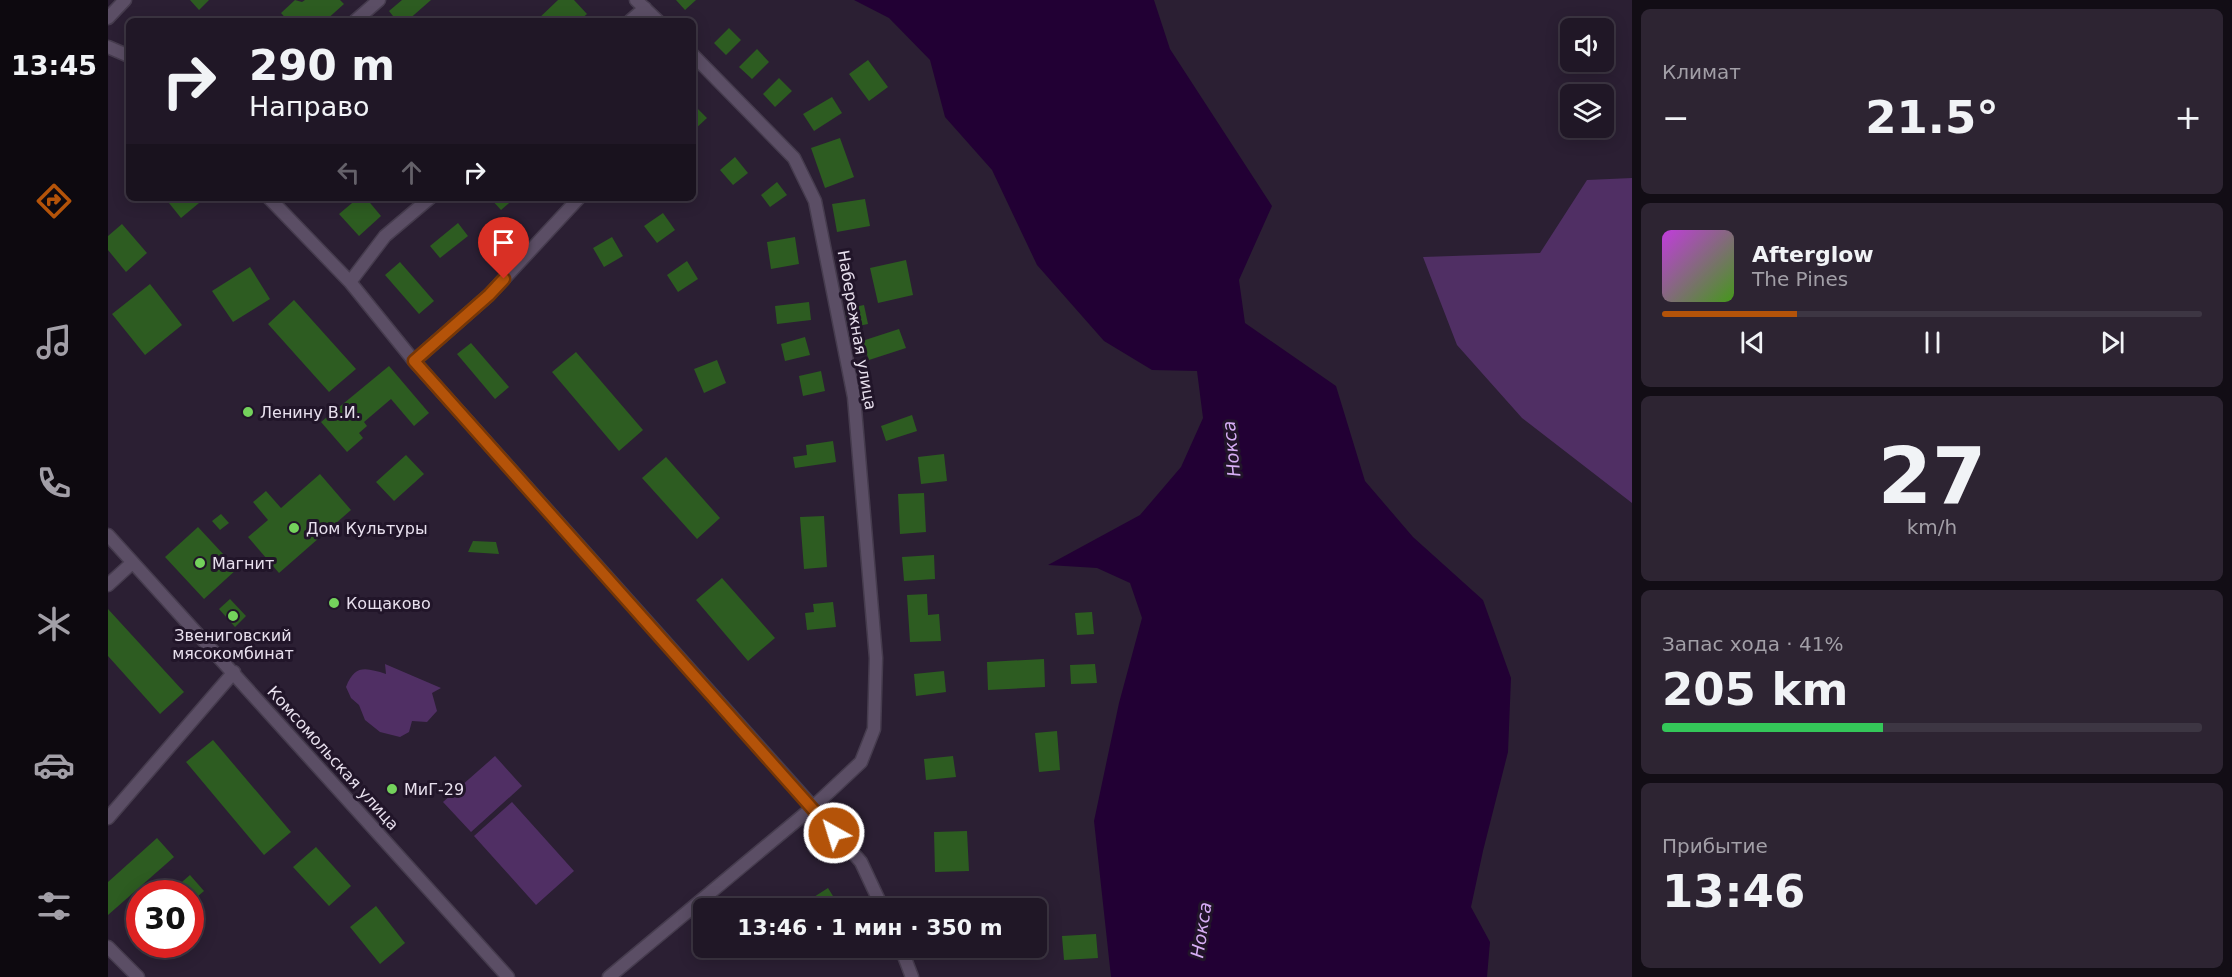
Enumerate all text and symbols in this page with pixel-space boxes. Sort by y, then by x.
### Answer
map controls [1560,18,1614,138]
button: sound [1560,18,1614,72]
text: 290 m [249,41,395,90]
icon: right [150,42,228,120]
text: 13:45 [11,50,97,81]
text: Климат [1662,60,1741,84]
button: layers [1560,84,1614,138]
text: Направо [249,91,370,122]
text: 21.5° [1865,91,1999,144]
text: − [1662,98,1690,137]
text: + [2174,98,2202,137]
icon: left [332,156,365,189]
icon: ahead [395,156,428,189]
icon: right [458,156,491,189]
icon: directions [33,180,75,222]
pin [478,217,529,279]
icon: arrive [487,226,520,259]
text: Afterglow [1752,242,1874,267]
street label: Набережная улица [834,249,880,411]
text: The Pines [1752,267,1848,291]
icon: music [33,321,75,363]
icon: previous [1736,326,1769,359]
icon: pause [1916,326,1949,359]
icon: next [2096,326,2129,359]
place label: Ленину В.И. [260,403,361,422]
marker: Ленину В.И. [241,405,255,419]
water label: Нокса [1218,420,1244,478]
text: 27 [1878,431,1986,521]
icon: phone [33,462,75,504]
text: km/h [1907,515,1957,539]
place label: Дом Культуры [306,519,428,538]
marker: Дом Культуры [287,521,301,535]
place label: Магнит [212,554,274,573]
marker: Магнит [193,556,207,570]
place label: Кощаково [346,594,431,613]
marker: Кощаково [327,596,341,610]
icon: climate [33,603,75,645]
marker: Звениговский мясокомбинат [226,609,240,623]
place label: Звениговский мясокомбинат [172,626,294,663]
text: Запас хода · 41% [1662,632,1843,656]
text: 205 km [1662,663,1848,716]
street label: Комсомольская улица [263,682,403,834]
icon: car [33,744,75,786]
place label: МиГ-29 [404,780,464,799]
marker: МиГ-29 [385,782,399,796]
position arrow [802,801,866,865]
text: Прибытие [1662,834,1768,858]
text: 13:46 [1662,865,1805,918]
speed limit sign: 30 [126,880,204,958]
icon: filters [33,885,75,927]
water label: Нокса [1186,901,1216,959]
text: 13:46 · 1 мин · 350 m [737,915,1003,940]

